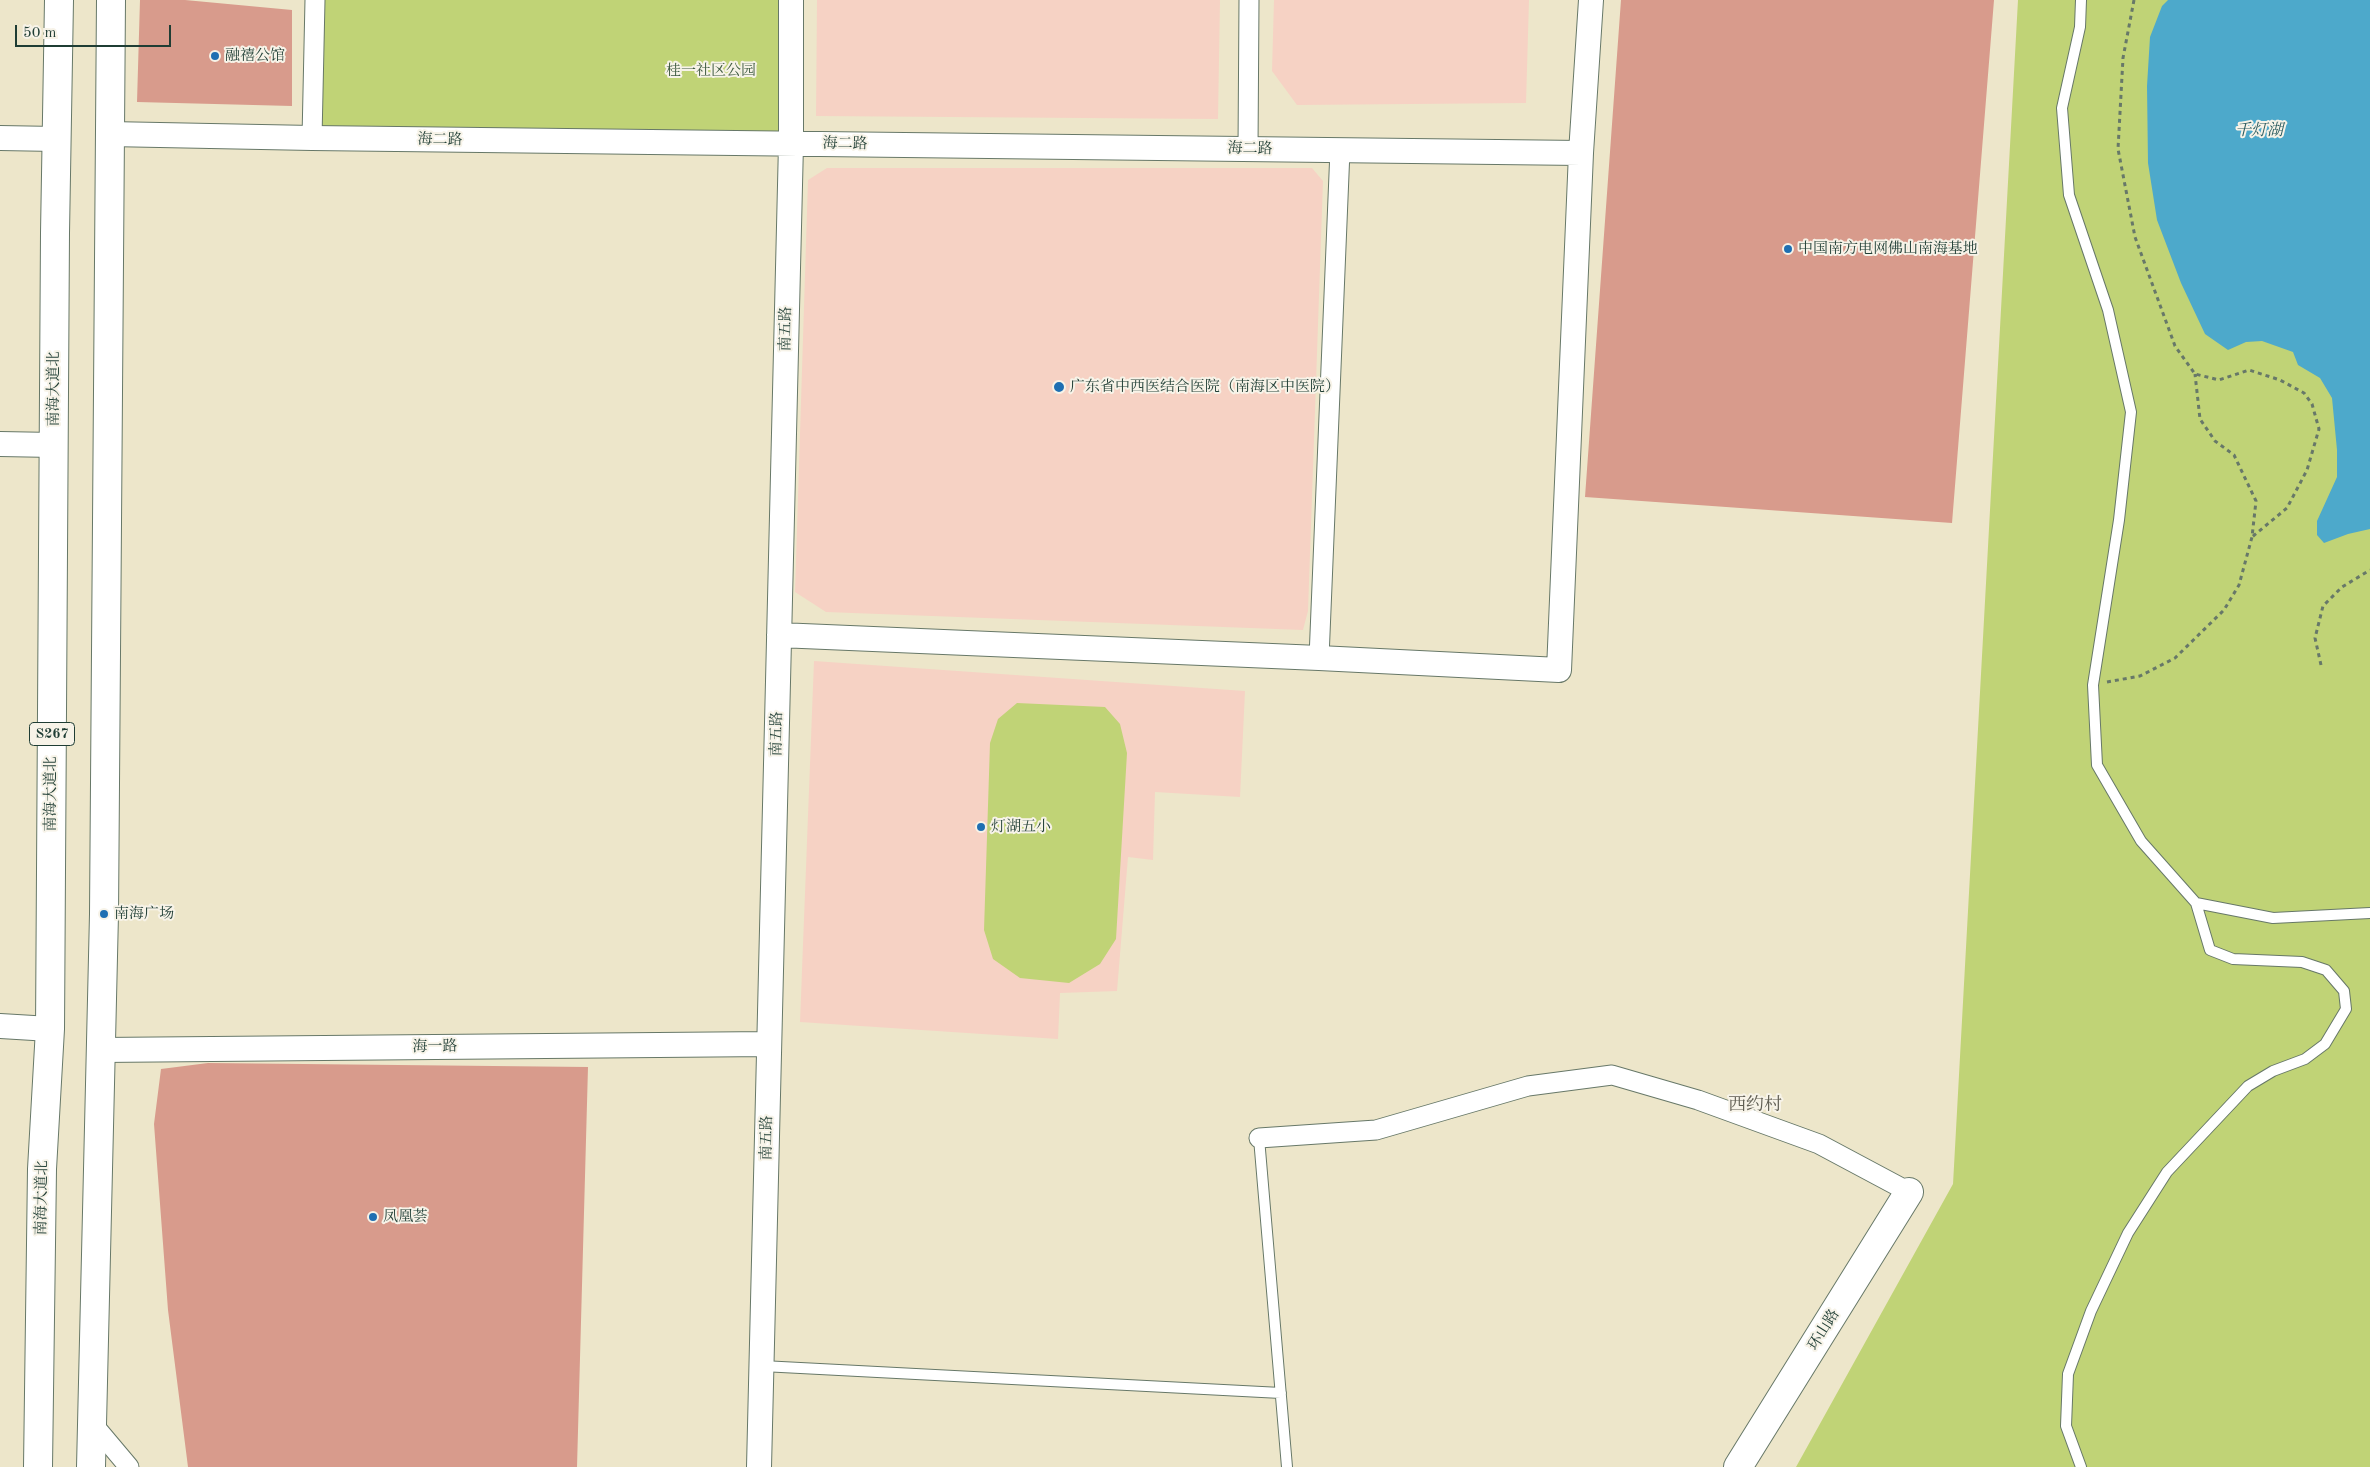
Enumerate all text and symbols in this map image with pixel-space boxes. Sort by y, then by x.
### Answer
scale bar [18,15,174,47]
text: 50 m [23,26,57,41]
place label: 融禧公馆 [225,47,285,65]
marker: 融禧公馆 [209,50,221,62]
park label: 桂一社区公园 [666,62,756,80]
water label: 千灯湖 [2235,121,2283,141]
street label: 海二路 [417,131,463,149]
street label: 海二路 [822,135,868,153]
street label: 海二路 [1227,140,1273,158]
place label: 中国南方电网佛山南海基地 [1798,240,1978,258]
marker: 中国南方电网佛山南海基地 [1782,243,1794,255]
street label: 南五路 [777,306,795,352]
street label: 南海大道北 [45,352,63,426]
place label: 广东省中西医结合医院（南海区中医院） [1070,378,1340,396]
marker: 广东省中西医结合医院（南海区中医院） [1052,380,1066,394]
street label: 南五路 [768,711,786,757]
road number: S267 [30,722,74,746]
street label: 南海大道北 [42,757,60,831]
place label: 灯湖五小 [991,818,1051,836]
marker: 灯湖五小 [975,821,987,833]
place label: 南海广场 [114,905,174,923]
marker: 南海广场 [98,908,110,920]
street label: 海一路 [412,1038,458,1056]
district label: 西约村 [1728,1094,1782,1116]
street label: 南五路 [758,1115,776,1161]
street label: 南海大道北 [32,1160,52,1236]
place label: 凤凰荟 [383,1208,428,1226]
marker: 凤凰荟 [367,1211,379,1223]
street label: 环山路 [1804,1306,1844,1354]

